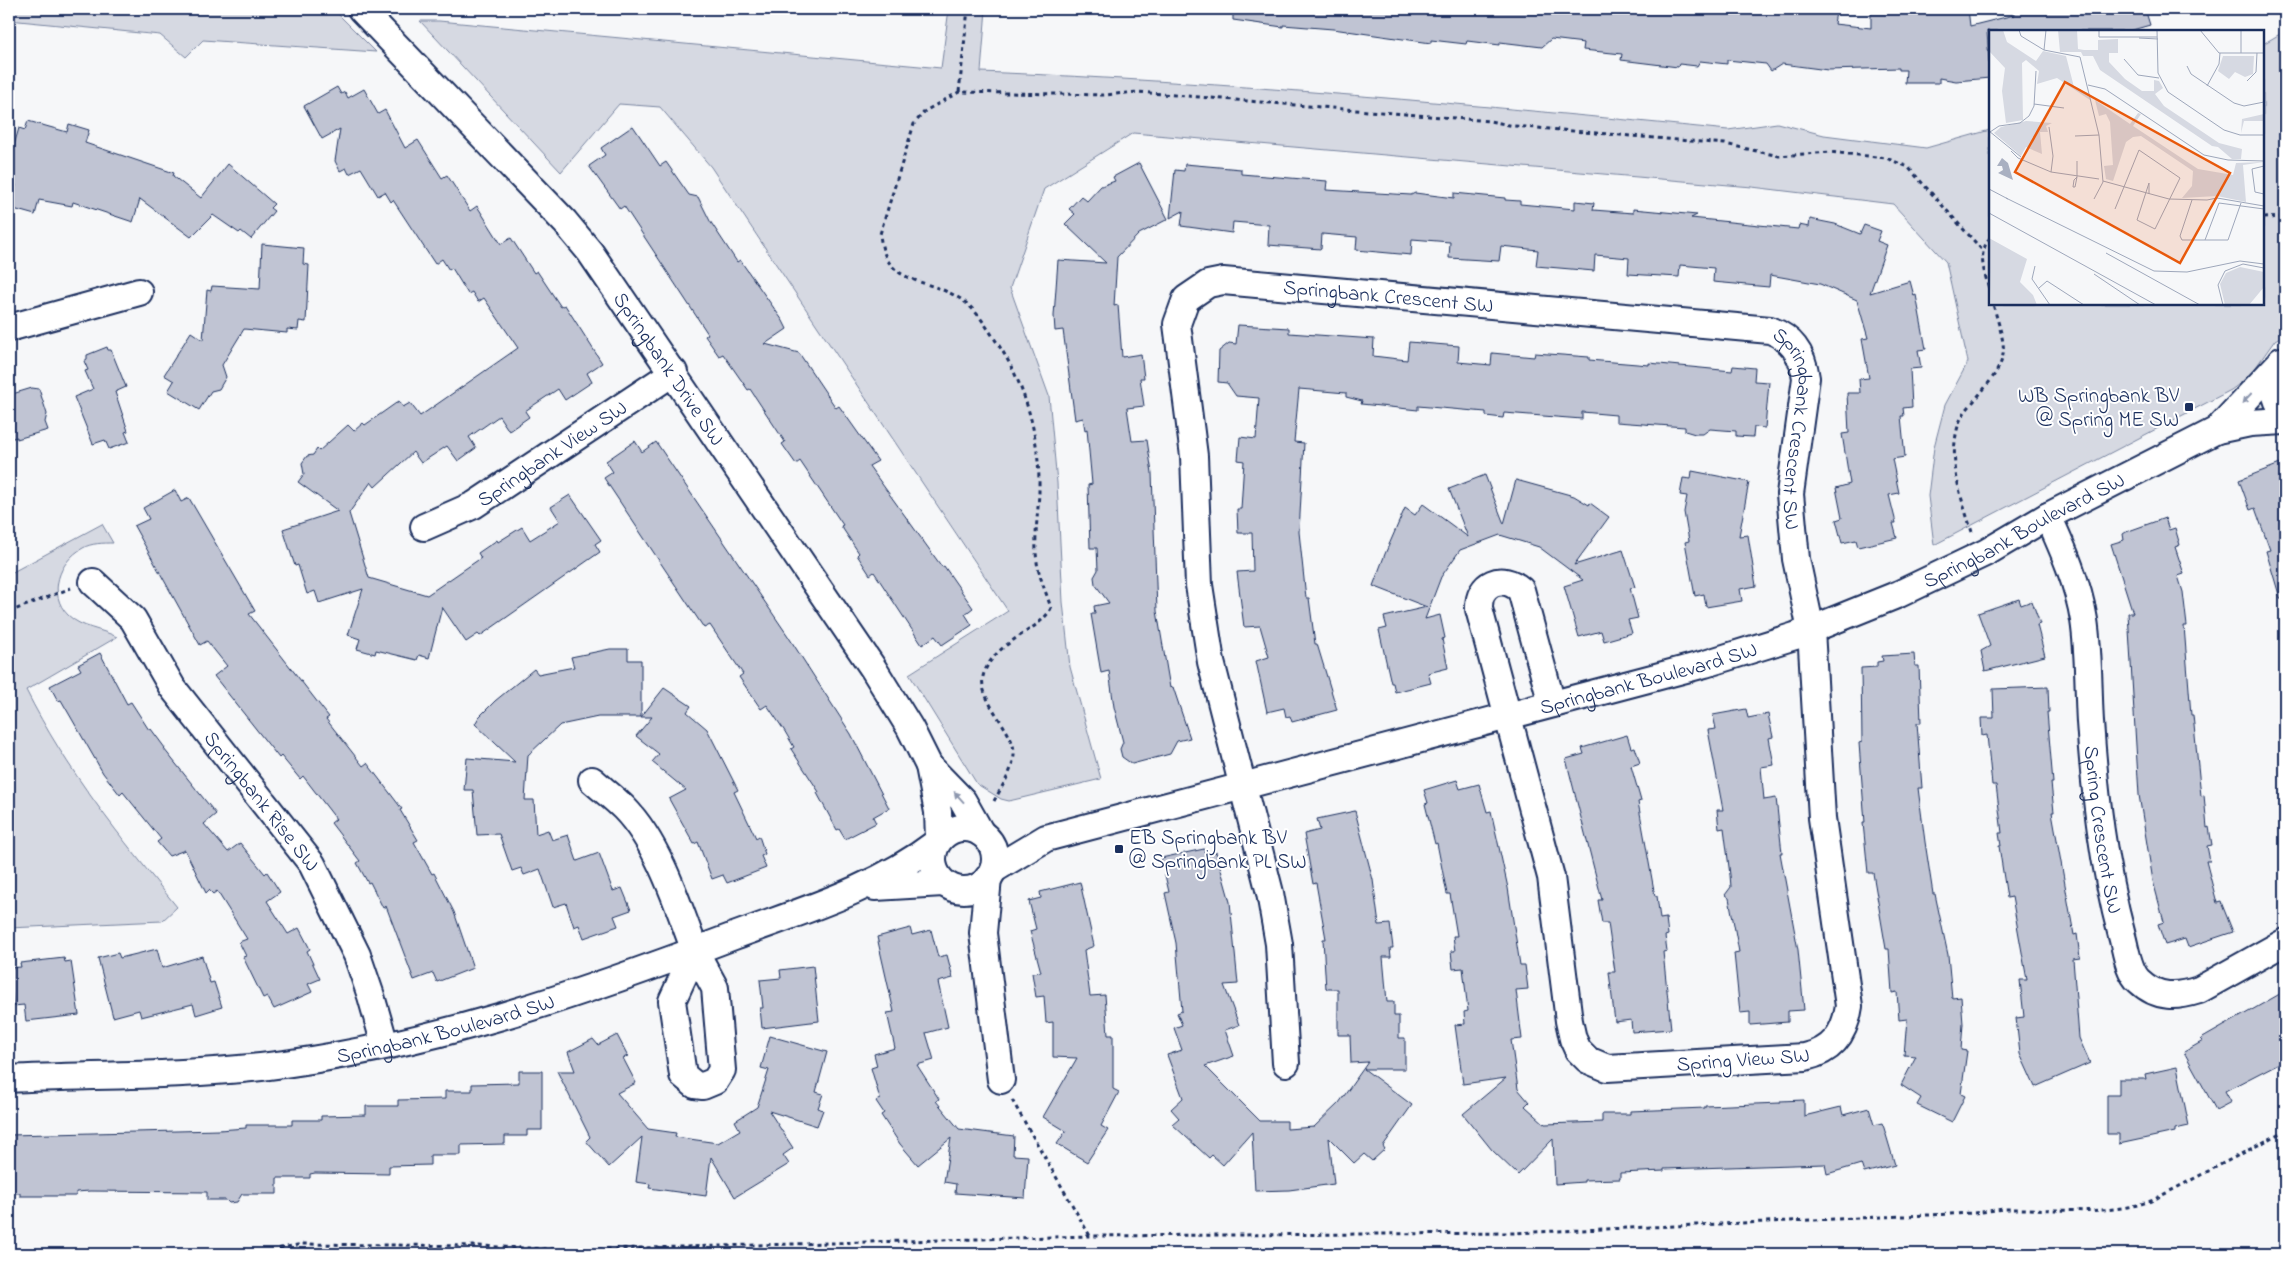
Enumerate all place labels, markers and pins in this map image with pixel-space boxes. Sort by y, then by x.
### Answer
place label: WB Springbank BV @ Spring ME SW [2018,382,2179,438]
marker: WB Springbank BV @ Spring ME SW [2183,401,2195,413]
place label: EB Springbank BV @ Springbank PL SW [1129,824,1306,880]
marker: EB Springbank BV @ Springbank PL SW [1113,843,1125,855]

